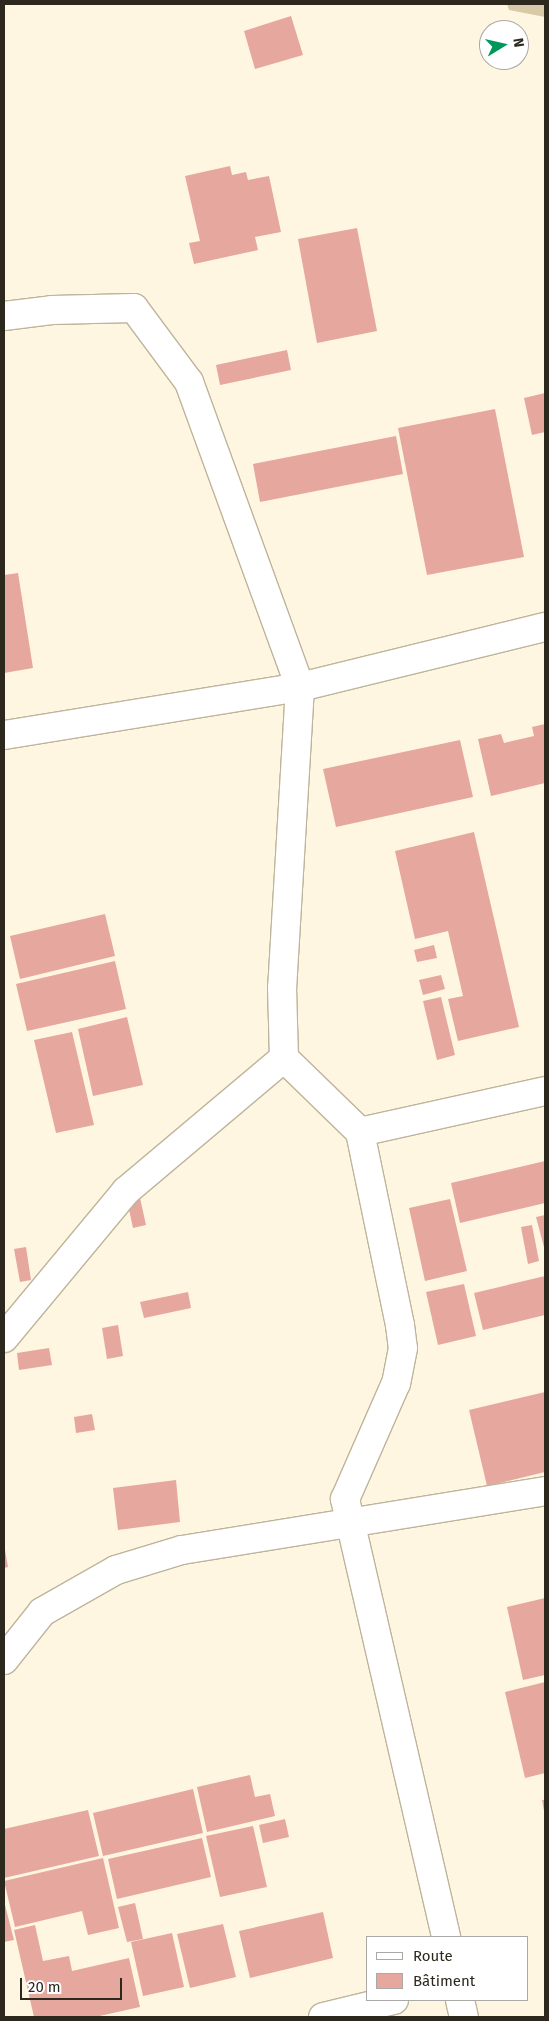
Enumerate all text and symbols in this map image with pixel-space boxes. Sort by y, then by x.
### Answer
north arrow [479,20,529,70]
text: N [509,37,527,49]
legend [366,1936,529,2001]
text: Route [413,1947,453,1965]
scale bar [22,1968,125,2000]
text: Bâtiment [413,1972,475,1990]
text: 20 m [28,1978,61,1996]

